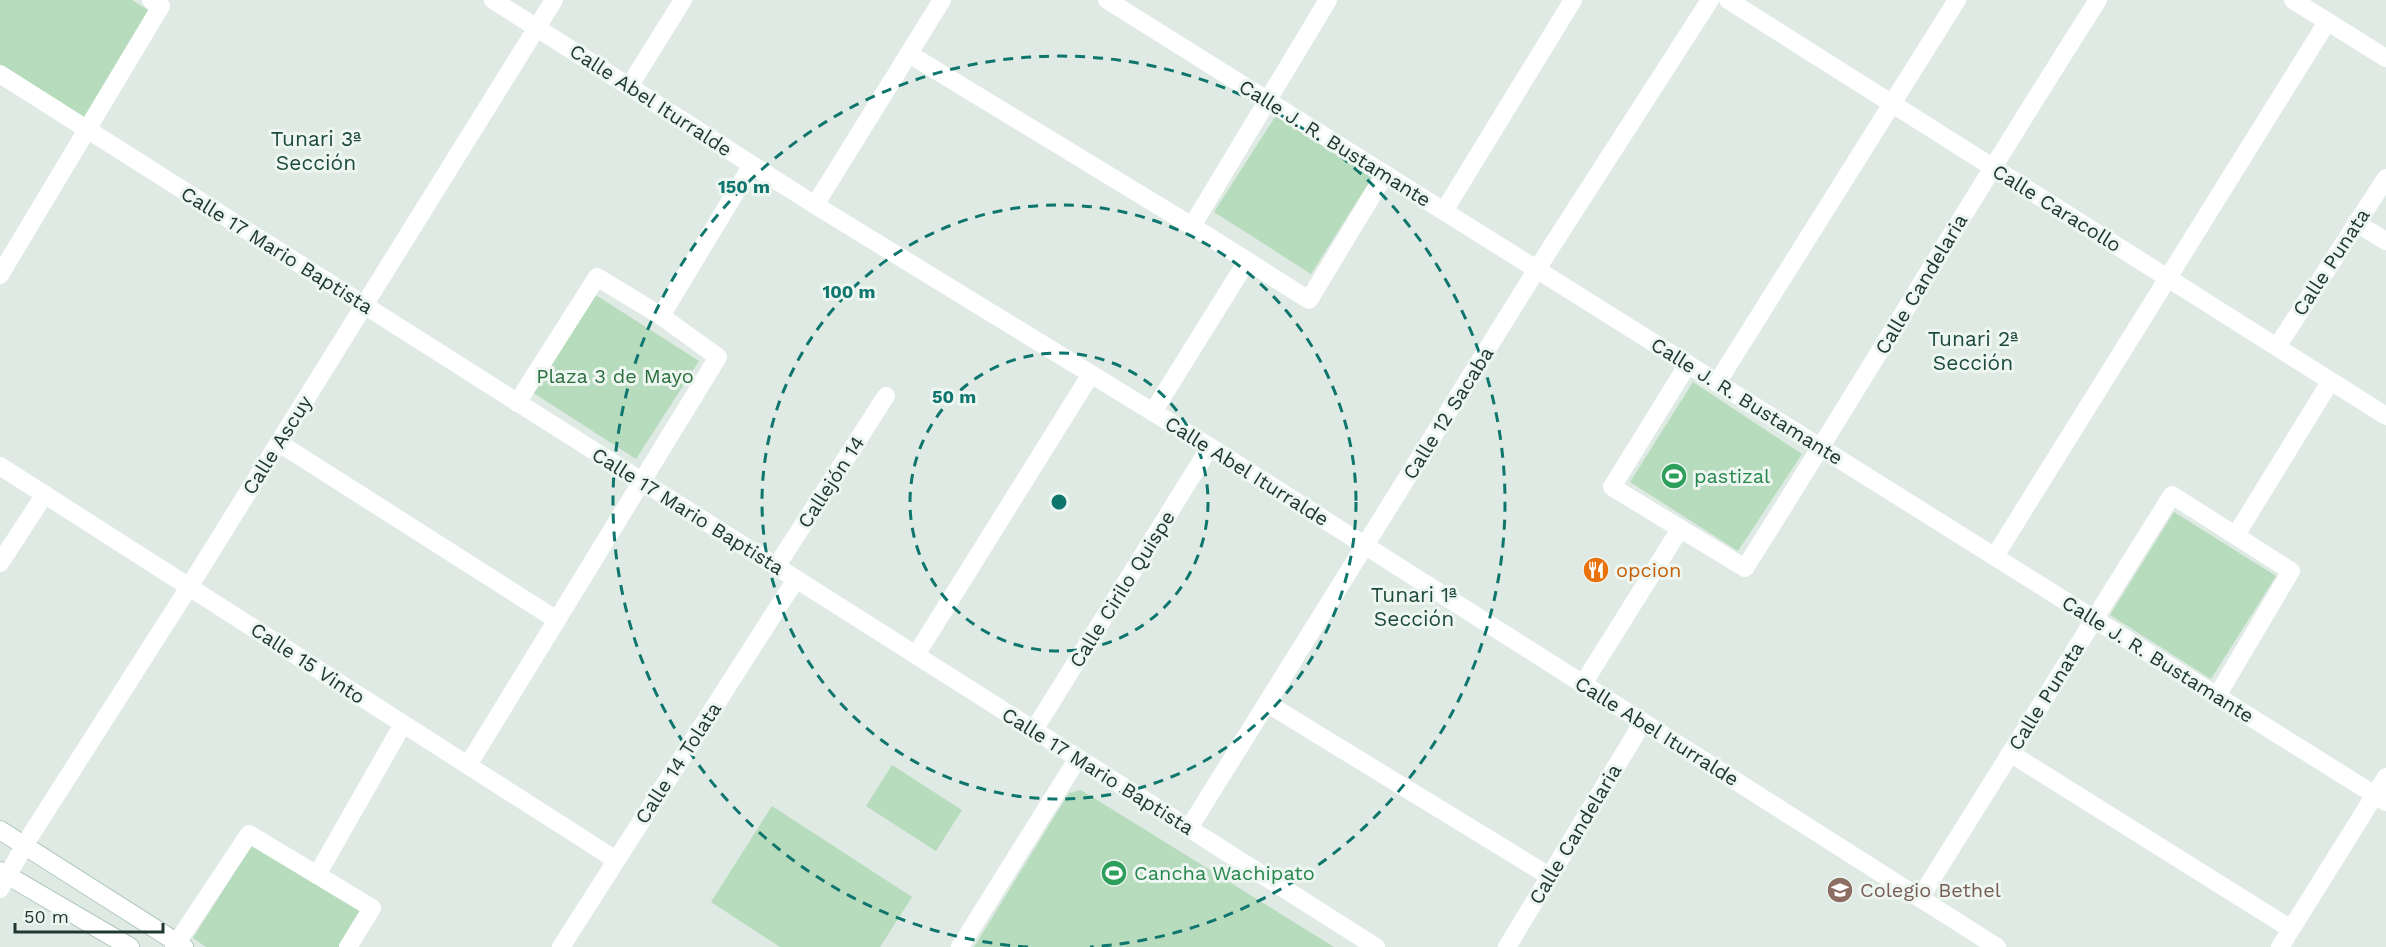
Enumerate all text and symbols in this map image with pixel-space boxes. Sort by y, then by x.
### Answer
street label: Calle Abel Iturralde [565,39,737,161]
street label: Calle J. R. Bustamante [1235,74,1435,212]
district label: Tunari 3ª Sección [271,126,361,175]
street label: Calle Caracollo [1988,159,2126,257]
text: 150 m [718,176,770,197]
street label: Calle 17 Mario Baptista [177,181,377,319]
street label: Calle Punata [2287,204,2375,320]
street label: Calle Candelaria [1870,210,1972,358]
text: 100 m [822,281,876,302]
district label: Tunari 2ª Sección [1928,326,2018,375]
street label: Calle J. R. Bustamante [1647,332,1847,470]
street label: Calle 12 Sacaba [1398,342,1498,484]
park label: Plaza 3 de Mayo [536,364,694,388]
text: 50 m [932,386,976,407]
street label: Calle Ascuy [237,390,317,499]
street label: Calle Abel Iturralde [1161,411,1333,531]
street label: Callejón 14 [792,431,870,533]
street label: Calle 17 Mario Baptista [588,442,788,580]
sports icon: pastizal [1659,461,1689,491]
place label: pastizal [1694,464,1770,488]
centre of rings [1049,492,1069,512]
street label: Calle Cirilo Quispe [1064,506,1180,672]
restaurant icon: opcion [1581,555,1611,585]
place label: opcion [1616,558,1681,582]
district label: Tunari 1ª Sección [1371,582,1457,631]
street label: Calle J. R. Bustamante [2058,590,2258,728]
street label: Calle 15 Vinto [246,617,370,709]
street label: Calle Punata [2003,637,2089,755]
street label: Calle Abel Iturralde [1571,671,1743,791]
street label: Calle 14 Tolata [630,698,726,828]
street label: Calle 17 Mario Baptista [998,702,1198,840]
street label: Calle Candelaria [1524,760,1626,908]
sports icon: Cancha Wachipato [1099,858,1129,888]
place label: Cancha Wachipato [1134,861,1315,885]
school or university icon: Colegio Bethel [1825,875,1855,905]
place label: Colegio Bethel [1860,878,2001,902]
scale bar [15,896,164,934]
text: 50 m [24,906,69,927]

